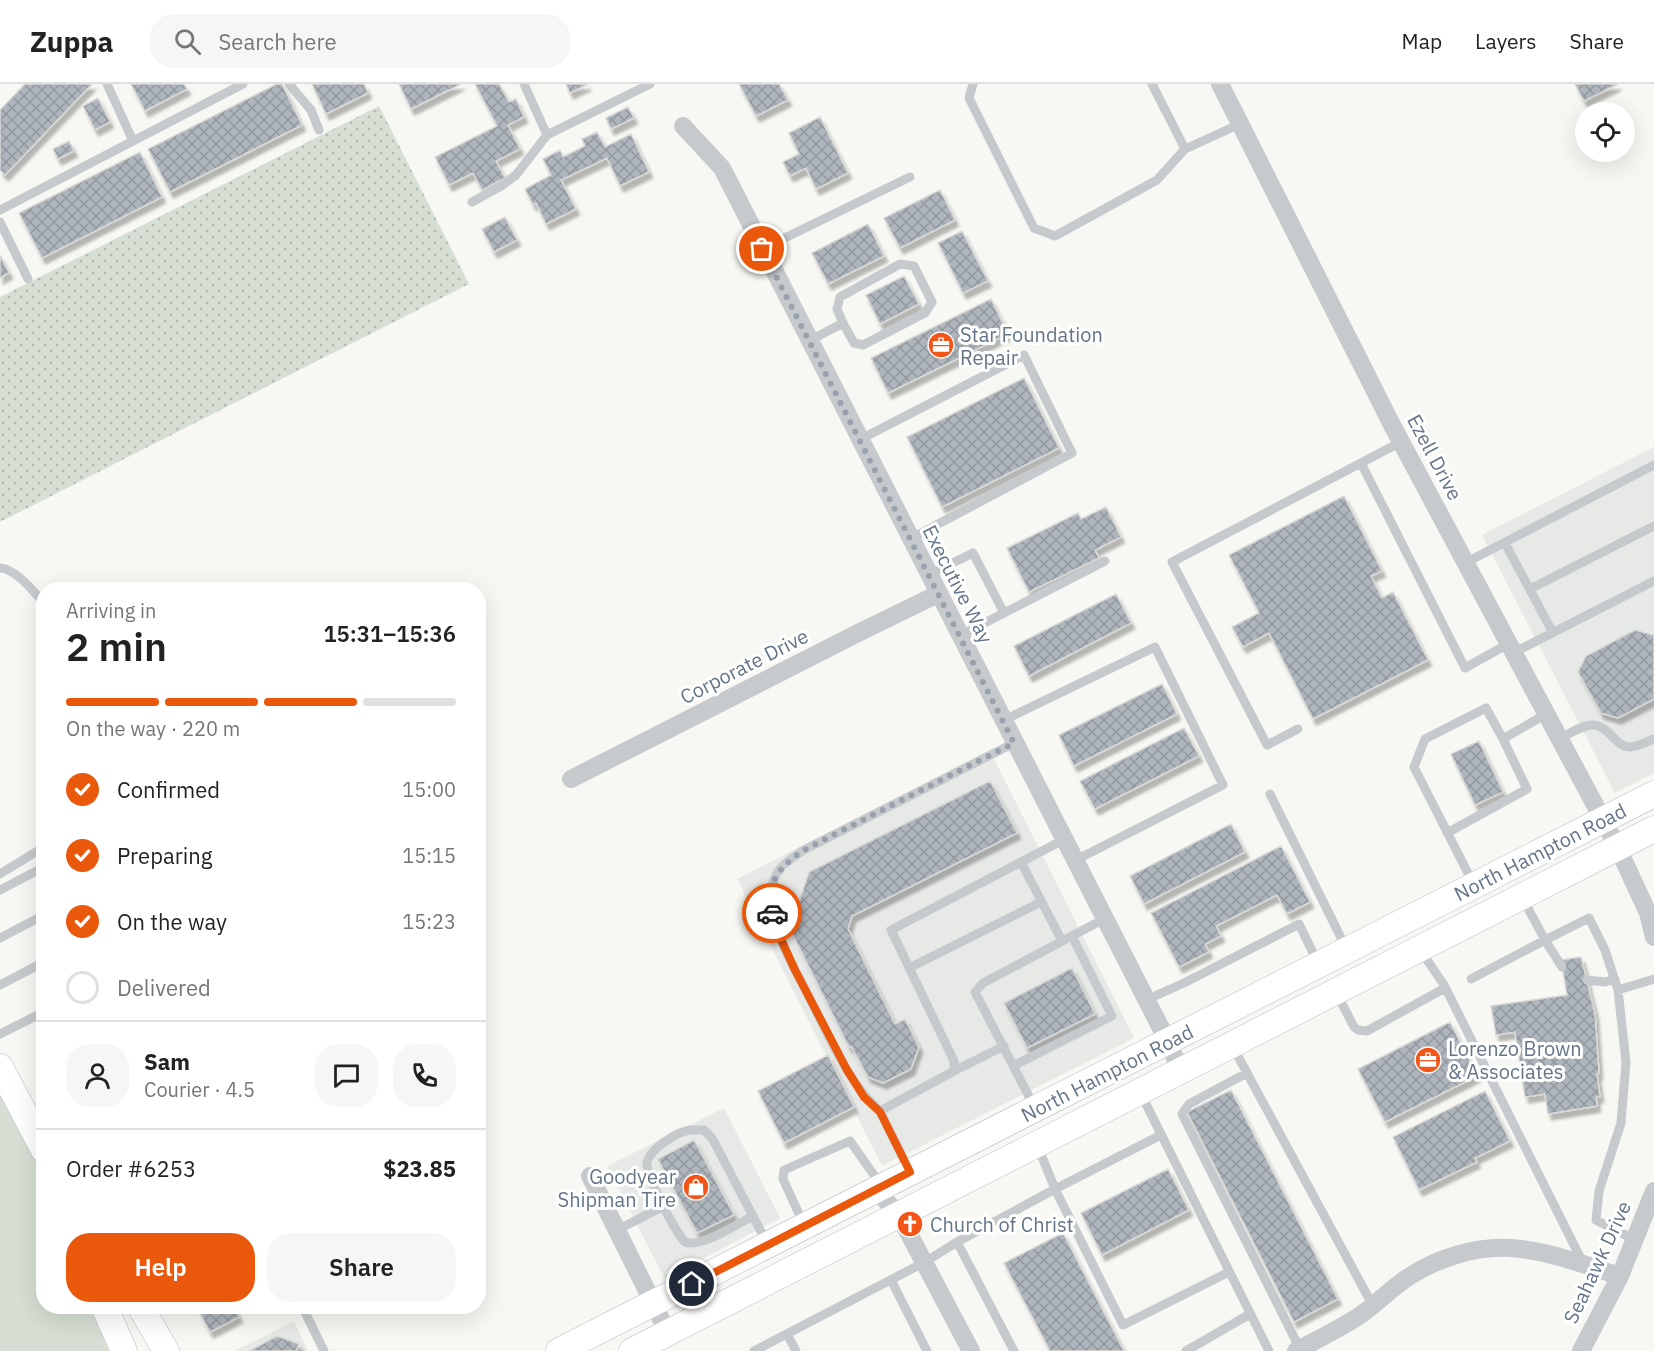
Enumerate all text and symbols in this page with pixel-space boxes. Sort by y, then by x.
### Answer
search box [150,14,570,68]
text: Zuppa [30,23,114,60]
icon: search [171,25,204,58]
text: Search here [219,27,336,56]
text: Map [1402,27,1442,55]
text: Layers [1475,27,1537,55]
text: Share [1570,27,1624,55]
map controls [1575,102,1635,162]
button: locate [1575,102,1635,162]
pin [736,223,787,274]
icon: bag [745,232,778,265]
place label: Star Foundation Repair [960,321,1103,371]
office icon: Star Foundation Repair [926,330,956,360]
street label: Ezell Drive [1401,409,1469,505]
street label: Executive Way [917,520,999,648]
text: Arriving in [66,597,156,624]
text: 15:31–15:36 [323,619,456,648]
text: 2 min [66,621,167,672]
street label: Corporate Drive [675,622,813,710]
text: On the way · 220 m [66,715,240,742]
icon: check [66,773,99,806]
text: Confirmed [117,775,220,804]
text: 15:00 [402,776,456,803]
street label: North Hampton Road [1449,797,1631,907]
icon: check [66,839,99,872]
text: Preparing [117,841,212,870]
text: 15:15 [402,842,456,869]
courier [742,883,802,943]
icon: car [756,897,789,930]
icon: check [66,905,99,938]
text: On the way [117,907,227,936]
text: 15:23 [402,908,456,935]
text: Delivered [117,973,211,1002]
street label: North Hampton Road [1016,1018,1198,1128]
place label: Lorenzo Brown & Associates [1448,1035,1582,1085]
button: person [66,1044,129,1107]
button: chat [315,1044,378,1107]
button: phone [393,1044,456,1107]
office icon: Lorenzo Brown & Associates [1413,1045,1443,1075]
text: Sam [144,1047,190,1076]
text: Courier · 4.5 [144,1076,255,1103]
text: Order #6253 [66,1154,196,1183]
text: $23.85 [383,1154,456,1183]
place label: Goodyear Shipman Tire [558,1163,676,1213]
shop icon: Goodyear Shipman Tire [681,1172,711,1202]
street label: Seahawk Drive [1557,1196,1637,1328]
church icon: Church of Christ [895,1209,925,1239]
place label: Church of Christ [930,1211,1074,1238]
button: Help [66,1233,255,1302]
button: Share [267,1233,456,1302]
pin [666,1258,717,1309]
icon: home [675,1267,708,1300]

